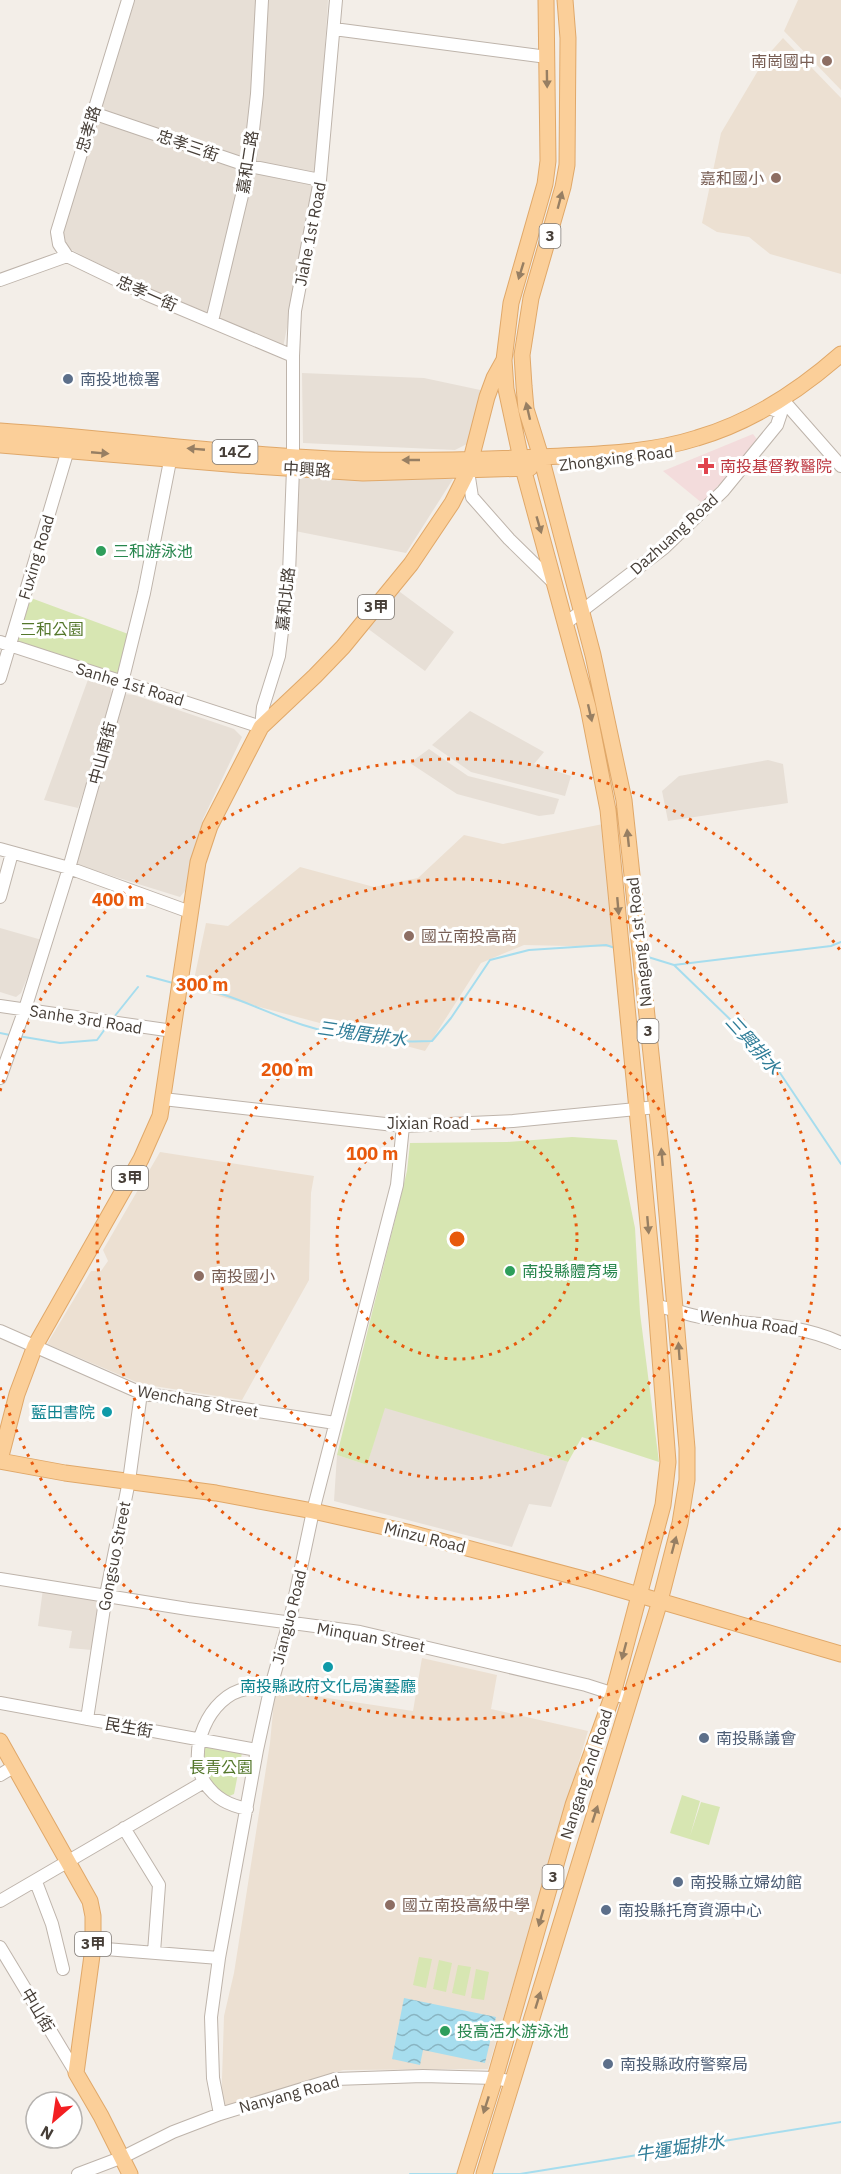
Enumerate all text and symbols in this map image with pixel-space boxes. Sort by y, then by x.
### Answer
place label: 南崗國中 [751,51,815,71]
marker: 南崗國中 [820,54,834,68]
one-way arrow [543,70,552,89]
street label: 忠孝路 [71,103,105,155]
street label: 忠孝三街 [154,125,222,165]
street label: 嘉和二路 [232,129,262,195]
place label: 嘉和國小 [700,168,764,188]
marker: 嘉和國小 [769,171,783,185]
street label: Jiahe 1st Road [290,180,330,288]
one-way arrow [555,191,565,209]
road number: 3 [540,224,560,248]
one-way arrow [515,262,525,280]
street label: 忠孝一街 [114,271,180,315]
place label: 南投地檢署 [80,369,160,389]
marker: 南投地檢署 [61,372,75,386]
one-way arrow [522,402,532,420]
road number: 14乙 [212,440,258,464]
street label: Zhongxing Road [558,441,674,475]
one-way arrow [186,444,205,454]
one-way arrow [91,448,110,458]
one-way arrow [402,455,421,465]
place label: 南投基督教醫院 [720,456,832,476]
marker: 南投基督教醫院 [697,457,715,475]
street label: 中興路 [283,458,331,480]
street label: Dazhuang Road [626,489,722,579]
street label: Fuxing Road [14,512,58,602]
one-way arrow [535,516,544,534]
place label: 三和游泳池 [113,541,193,561]
marker: 三和游泳池 [94,544,108,558]
street label: 嘉和北路 [272,566,298,632]
road number: 3甲 [358,595,394,619]
park label: 三和公園 [20,619,84,639]
street label: Sanhe 1st Road [74,658,186,710]
one-way arrow [585,704,595,722]
street label: 中山南街 [84,719,120,787]
one-way arrow [623,828,633,847]
street label: Nangang 1st Road [622,876,656,1008]
text: 400 m [92,888,144,911]
one-way arrow [613,896,623,915]
place label: 國立南投高商 [421,926,517,946]
marker: 國立南投高商 [402,929,416,943]
text: 300 m [176,973,228,996]
street label: Sanhe 3rd Road [28,1000,144,1038]
water label: 三興排水 [721,1010,787,1080]
water label: 三塊厝排水 [316,1016,409,1051]
road number: 3 [638,1019,658,1043]
text: 200 m [261,1058,313,1081]
street label: Jixian Road [387,1113,469,1133]
text: 100 m [346,1142,398,1165]
one-way arrow [657,1148,667,1167]
road number: 3甲 [112,1166,148,1190]
one-way arrow [643,1216,653,1235]
centre of rings [447,1229,467,1249]
place label: 南投縣體育場 [522,1261,618,1281]
marker: 南投縣體育場 [503,1264,517,1278]
place label: 南投國小 [211,1266,275,1286]
marker: 南投國小 [192,1269,206,1283]
street label: Wenhua Road [699,1305,799,1339]
one-way arrow [674,1342,684,1361]
street label: Wenchang Street [136,1380,260,1422]
place label: 藍田書院 [31,1402,95,1422]
marker: 藍田書院 [100,1405,114,1419]
street label: Gongsuo Street [94,1500,134,1612]
street label: Minzu Road [382,1517,468,1557]
one-way arrow [670,1536,680,1554]
street label: Jianguo Road [268,1568,310,1666]
street label: Minquan Street [315,1618,427,1656]
one-way arrow [618,1642,628,1660]
marker: 南投縣政府文化局演藝廳 [321,1660,335,1674]
place label: 南投縣政府文化局演藝廳 [240,1676,416,1696]
street label: Nangang 2nd Road [556,1706,616,1842]
street label: 民生街 [104,1713,154,1741]
place label: 南投縣議會 [716,1728,796,1748]
marker: 南投縣議會 [697,1731,711,1745]
park label: 長青公園 [189,1757,253,1777]
one-way arrow [590,1805,600,1823]
road number: 3 [542,1865,564,1889]
place label: 南投縣立婦幼館 [690,1872,802,1892]
marker: 南投縣立婦幼館 [671,1875,685,1889]
place label: 國立南投高級中學 [402,1895,530,1915]
marker: 國立南投高級中學 [383,1898,397,1912]
place label: 南投縣托育資源中心 [618,1900,762,1920]
marker: 南投縣托育資源中心 [599,1903,613,1917]
one-way arrow [536,1909,545,1927]
road number: 3甲 [75,1932,111,1956]
street label: 中山街 [17,1984,59,2036]
one-way arrow [534,1991,543,2009]
place label: 投高活水游泳池 [457,2021,569,2041]
marker: 投高活水游泳池 [438,2024,452,2038]
place label: 南投縣政府警察局 [620,2054,748,2074]
marker: 南投縣政府警察局 [601,2057,615,2071]
street label: Nanyang Road [237,2071,341,2117]
north arrow [24,2090,84,2150]
one-way arrow [481,2096,490,2114]
text: N [37,2122,57,2145]
water label: 牛運堀排水 [634,2129,727,2166]

